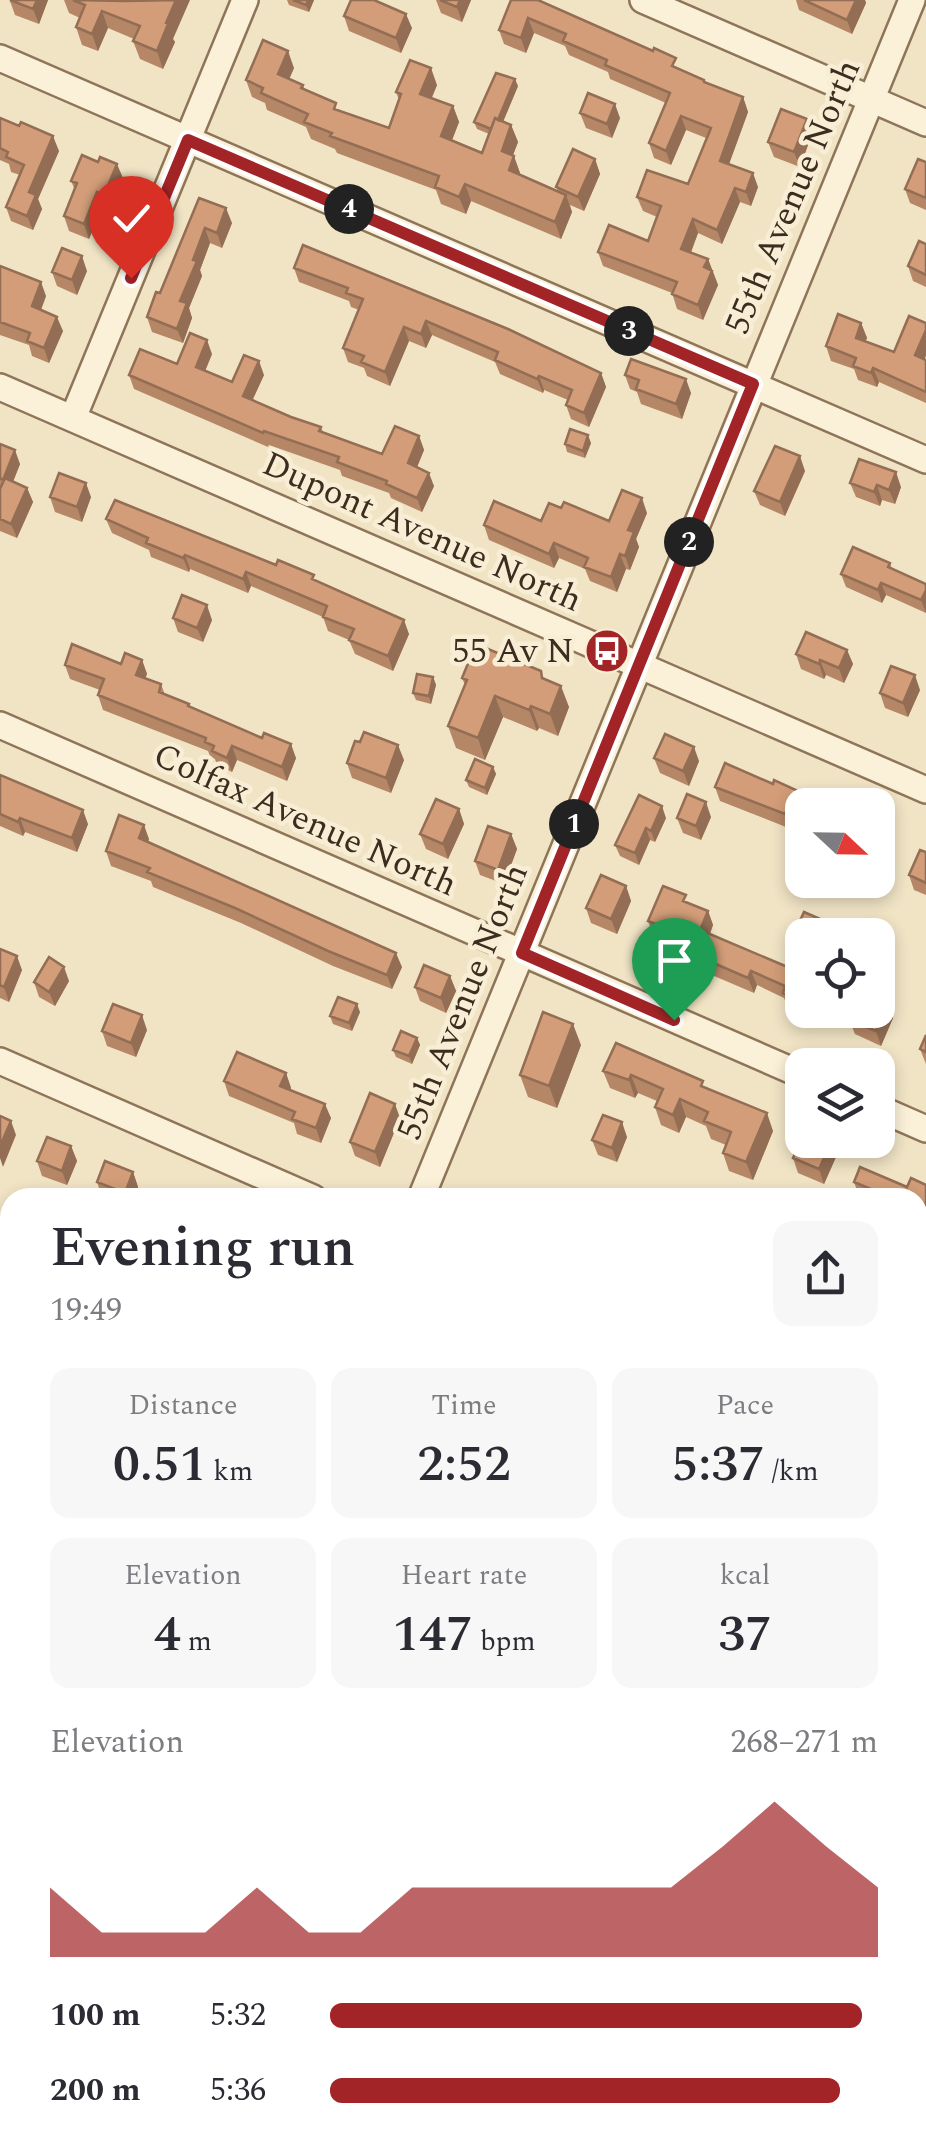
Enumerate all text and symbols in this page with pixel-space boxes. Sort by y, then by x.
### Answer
street label: 55th Avenue North [711,51,875,343]
pin [89,176,174,279]
pin: 4 [324,184,374,234]
text: 4 [341,187,357,230]
icon: check [104,191,159,246]
pin: 3 [604,306,654,356]
text: 3 [621,309,637,352]
street label: Dupont Avenue North [254,438,590,626]
pin: 2 [664,517,714,567]
text: 2 [681,520,697,563]
place label: 55 Av N [452,625,574,678]
bus stop icon: 55 Av N [584,628,630,674]
street label: Colfax Avenue North [145,729,465,911]
north arrow [785,788,895,898]
map controls [785,788,895,1158]
pin: 1 [549,799,599,849]
text: 1 [566,802,582,845]
street label: 55th Avenue North [383,856,543,1148]
pin [632,918,717,1021]
button: locate [785,918,895,1028]
icon: arrive [647,933,702,988]
button: layers [785,1048,895,1158]
text: Evening run [50,1207,355,1290]
button: share [773,1221,878,1326]
text: 19:49 [50,1286,122,1335]
text: Distance [128,1384,238,1427]
text: Time [431,1384,497,1427]
text: Pace [716,1384,774,1427]
text: 0.51 [113,1427,206,1503]
text: 2:52 [417,1427,511,1503]
text: 5:37 [671,1427,765,1503]
text: km [206,1450,253,1493]
text: /km [765,1450,819,1493]
text: Elevation [124,1554,242,1597]
text: Heart rate [401,1554,527,1597]
text: kcal [720,1554,770,1597]
text: 4 [154,1597,181,1673]
text: 147 [392,1597,473,1673]
text: 37 [718,1597,772,1673]
text: m [181,1620,212,1663]
text: bpm [473,1620,536,1663]
text: Elevation [50,1718,184,1767]
text: 268–271 m [730,1718,878,1767]
text: 100 m [50,1991,141,2040]
text: 5:32 [210,1991,266,2040]
text: 200 m [50,2066,141,2115]
text: 5:36 [210,2066,266,2115]

